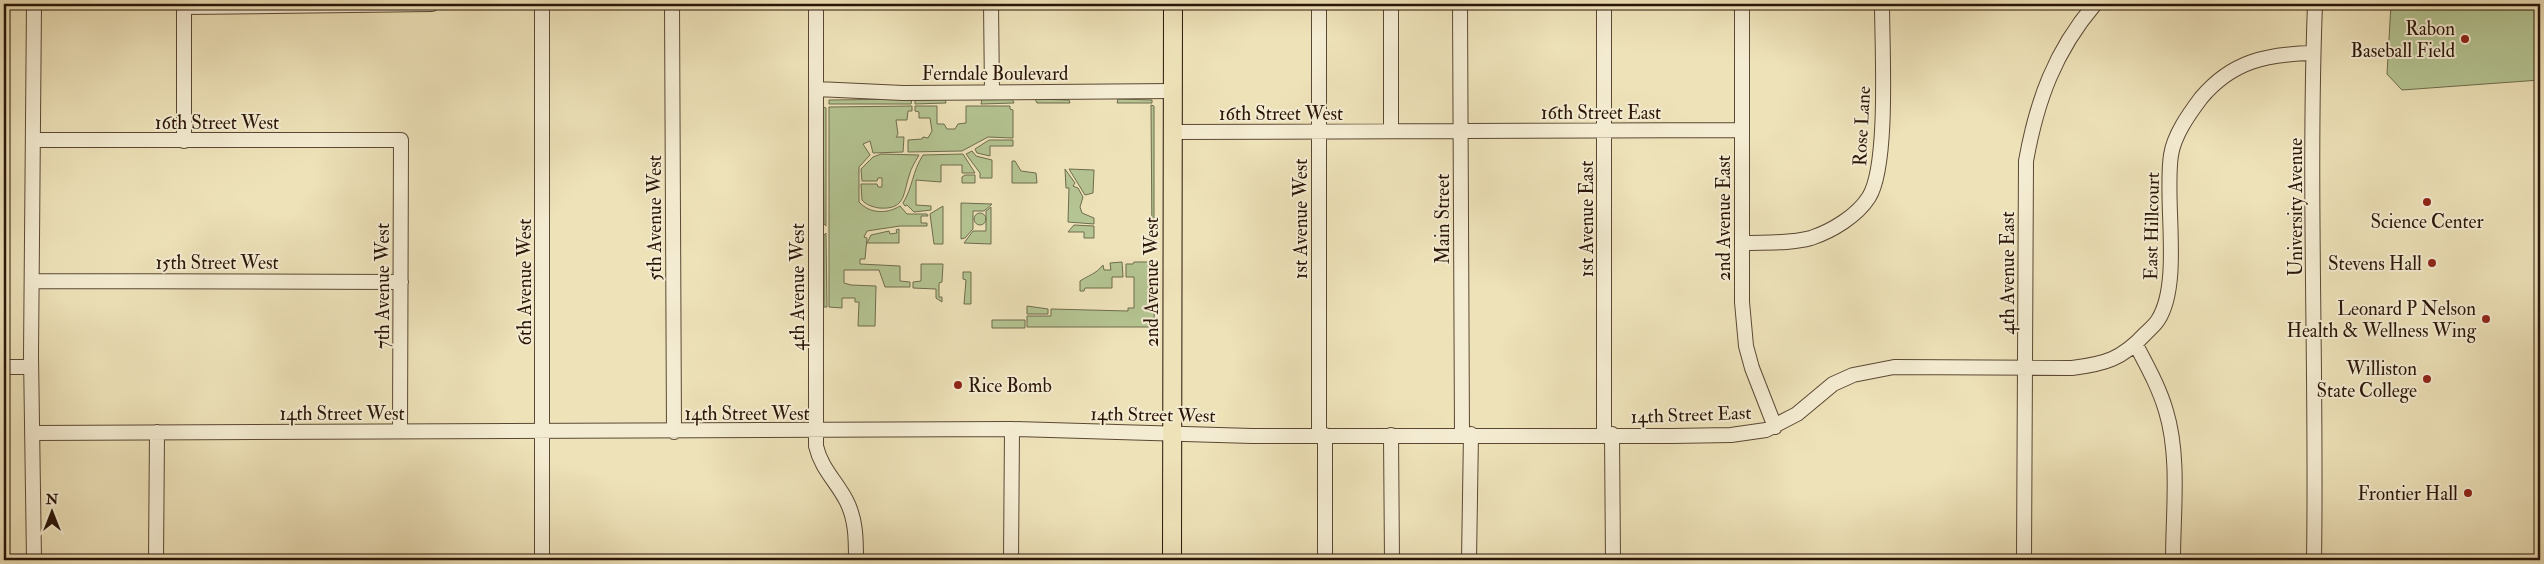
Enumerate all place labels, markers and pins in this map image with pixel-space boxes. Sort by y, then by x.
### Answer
place label: Rabon Baseball Field [2351,17,2456,63]
marker: Rabon Baseball Field [2459,33,2471,45]
marker: Science Center [2421,196,2433,208]
place label: Science Center [2370,210,2484,234]
place label: Stevens Hall [2328,252,2422,276]
marker: Stevens Hall [2426,257,2438,269]
place label: Leonard P Nelson Health & Wellness Wing [2287,297,2477,343]
marker: Leonard P Nelson Health & Wellness Wing [2480,313,2492,325]
place label: Williston State College [2316,357,2417,403]
marker: Williston State College [2421,373,2433,385]
place label: Rice Bomb [968,374,1052,398]
marker: Rice Bomb [952,379,964,391]
place label: Frontier Hall [2357,482,2458,506]
marker: Frontier Hall [2462,487,2474,499]

